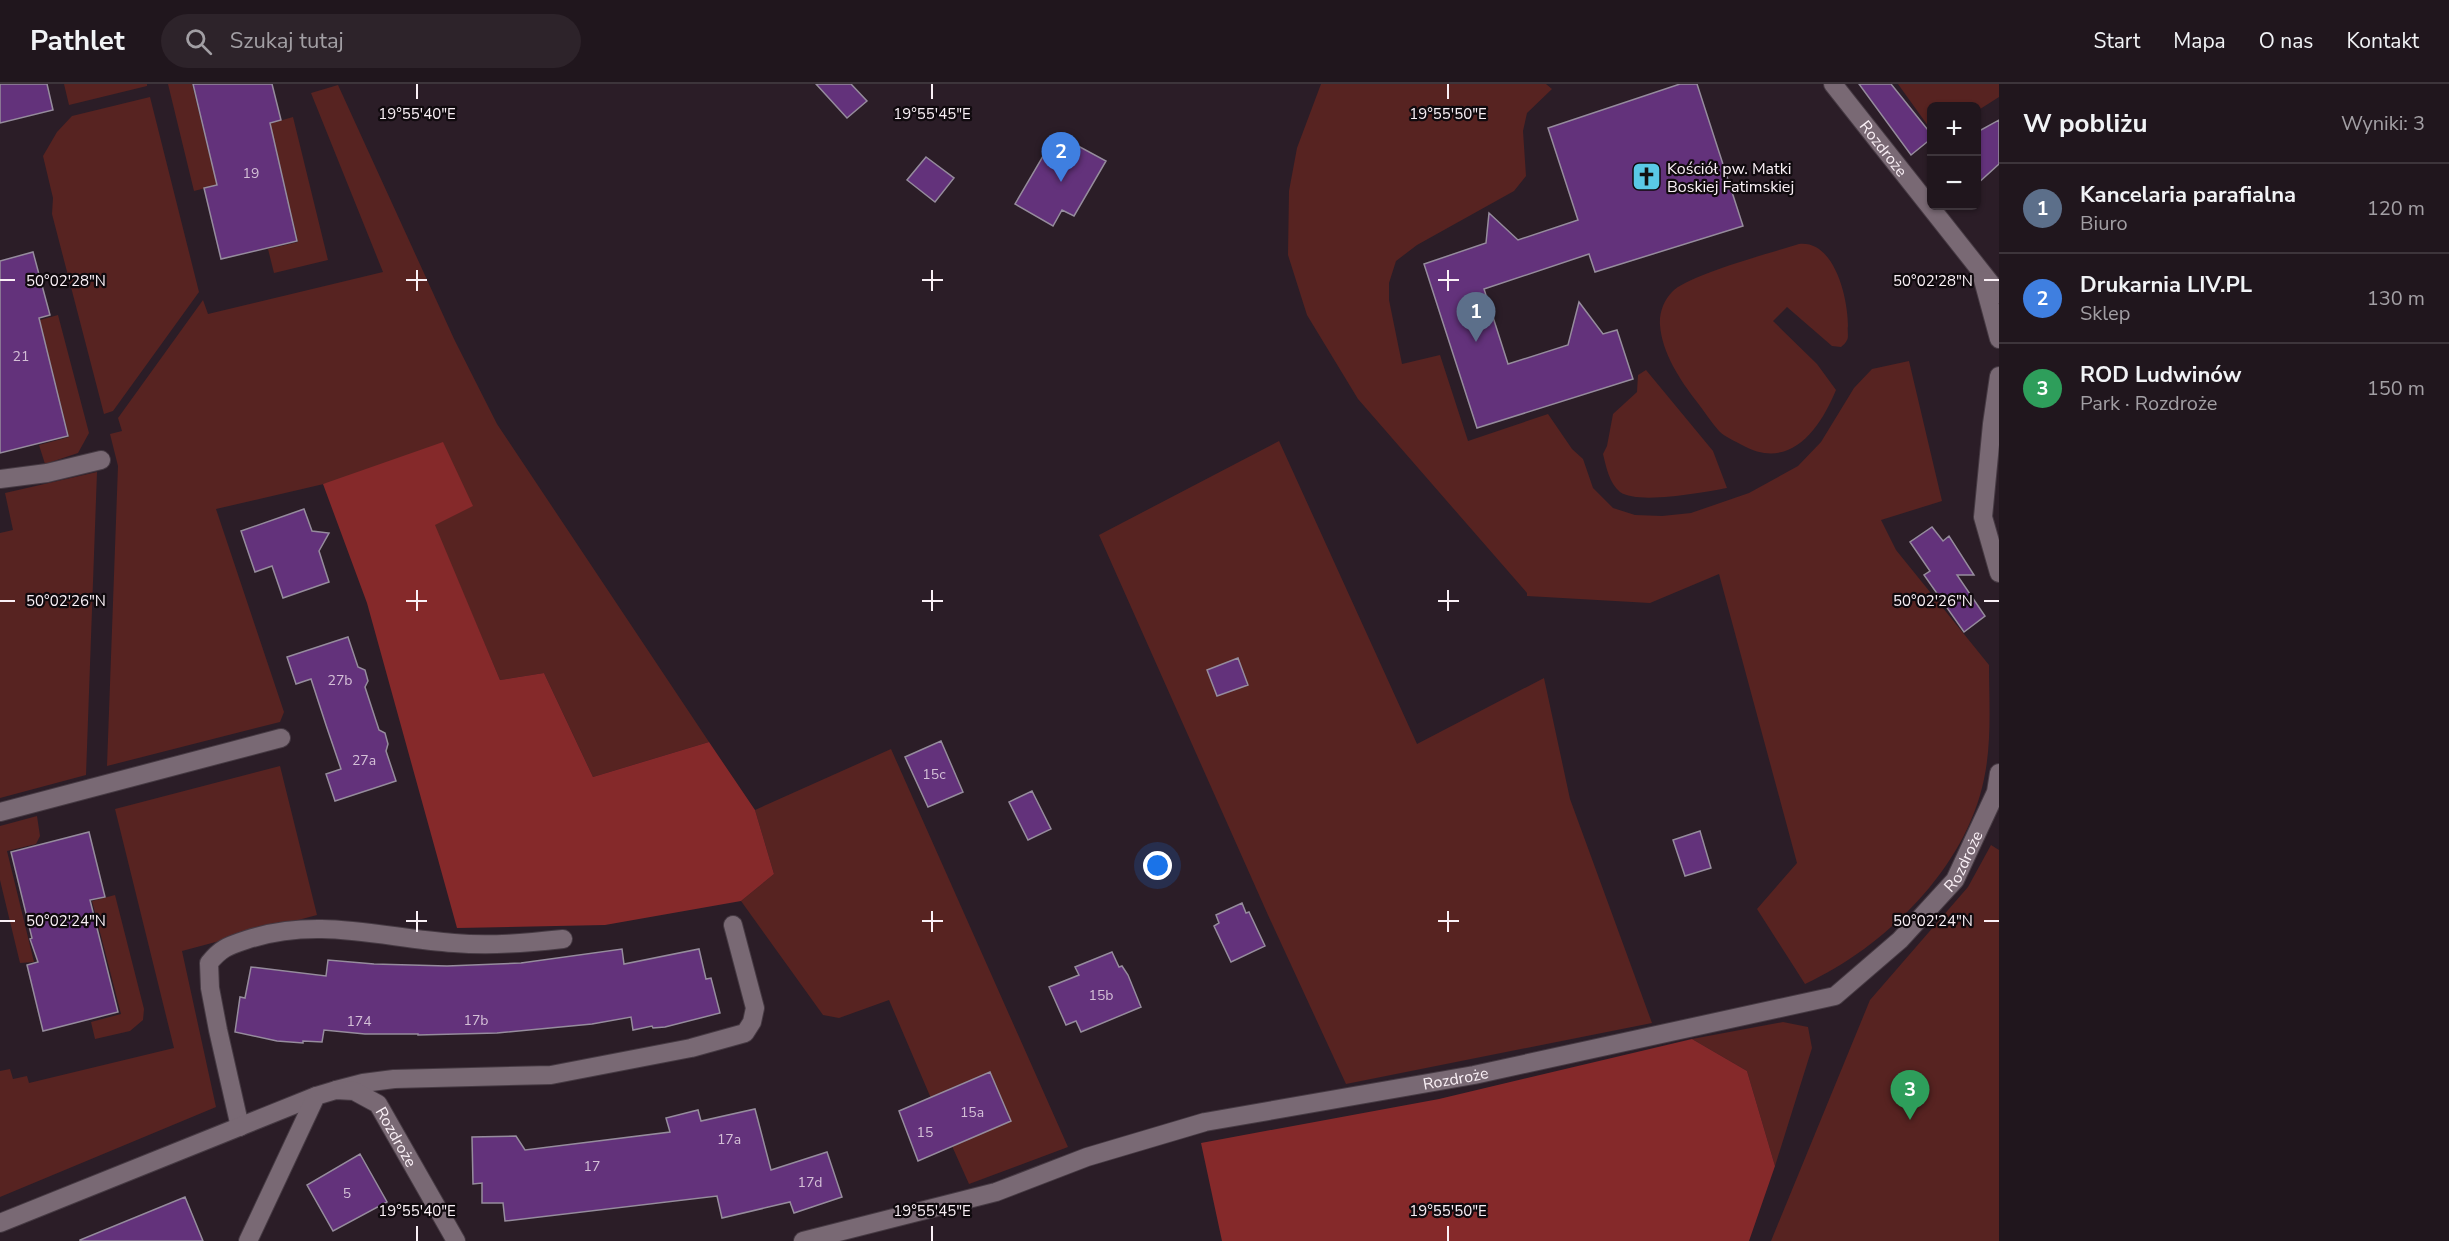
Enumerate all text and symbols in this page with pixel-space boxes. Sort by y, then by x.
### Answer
search box [161,14,581,68]
text: Pathlet [30,22,125,60]
icon: search [182,25,215,58]
text: Szukaj tutaj [230,26,344,56]
text: Start [2094,27,2140,55]
text: Mapa [2173,27,2226,55]
text: O nas [2259,27,2313,55]
text: Kontakt [2346,27,2419,55]
map controls [1927,102,1981,210]
button: + [1927,102,1981,156]
text: 19°55'40"E [378,104,456,124]
text: 19°55'45"E [893,104,971,124]
text: 19°55'50"E [1409,104,1487,124]
text: W pobliżu [2023,106,2147,141]
text: Wyniki: 3 [2341,110,2425,137]
street label: Rozdroże [1854,116,1912,182]
pin: 2 [1042,132,1080,182]
button: − [1927,156,1981,210]
place label: Kościół pw. Matki Boskiej Fatimskiej [1667,158,1794,198]
church icon: Kościół pw. Matki Boskiej Fatimskiej [1630,161,1662,193]
house number: 19 [243,164,259,183]
text: Kancelaria parafialna [2080,180,2296,210]
text: 1 [2037,195,2049,222]
text: 120 m [2367,195,2425,222]
text: Biuro [2080,210,2128,237]
text: Drukarnia LIV.PL [2080,270,2252,300]
text: 50°02'28"N [26,271,106,291]
text: 50°02'28"N [1893,271,1973,291]
text: 2 [2037,285,2049,312]
text: 130 m [2367,285,2425,312]
pin: 1 [1456,292,1496,342]
text: Sklep [2080,300,2130,327]
house number: 21 [13,347,29,366]
text: ROD Ludwinów [2080,360,2242,390]
text: 3 [2037,375,2049,402]
text: 150 m [2367,375,2425,402]
text: Park · Rozdroże [2080,390,2217,417]
text: 50°02'26"N [26,591,106,611]
text: 50°02'26"N [1893,591,1973,611]
house number: 27b [328,671,352,690]
house number: 27a [352,751,376,770]
house number: 15c [922,765,946,784]
street label: Rozdroże [1939,827,1988,897]
your location [1143,851,1172,880]
text: 50°02'24"N [26,911,106,931]
text: 50°02'24"N [1893,911,1973,931]
house number: 15b [1089,986,1113,1005]
house number: 17b [464,1011,488,1030]
house number: 174 [346,1012,372,1031]
street label: Rozdroże [1421,1062,1491,1096]
pin: 3 [1890,1070,1930,1120]
street label: Rozdroże [370,1103,422,1171]
house number: 15a [960,1103,984,1122]
house number: 15 [917,1123,933,1142]
house number: 17a [717,1130,741,1149]
house number: 17 [584,1157,600,1176]
house number: 17d [798,1173,822,1192]
house number: 5 [343,1184,351,1203]
text: 19°55'40"E [378,1201,456,1221]
text: 19°55'45"E [893,1201,971,1221]
text: 19°55'50"E [1409,1201,1487,1221]

